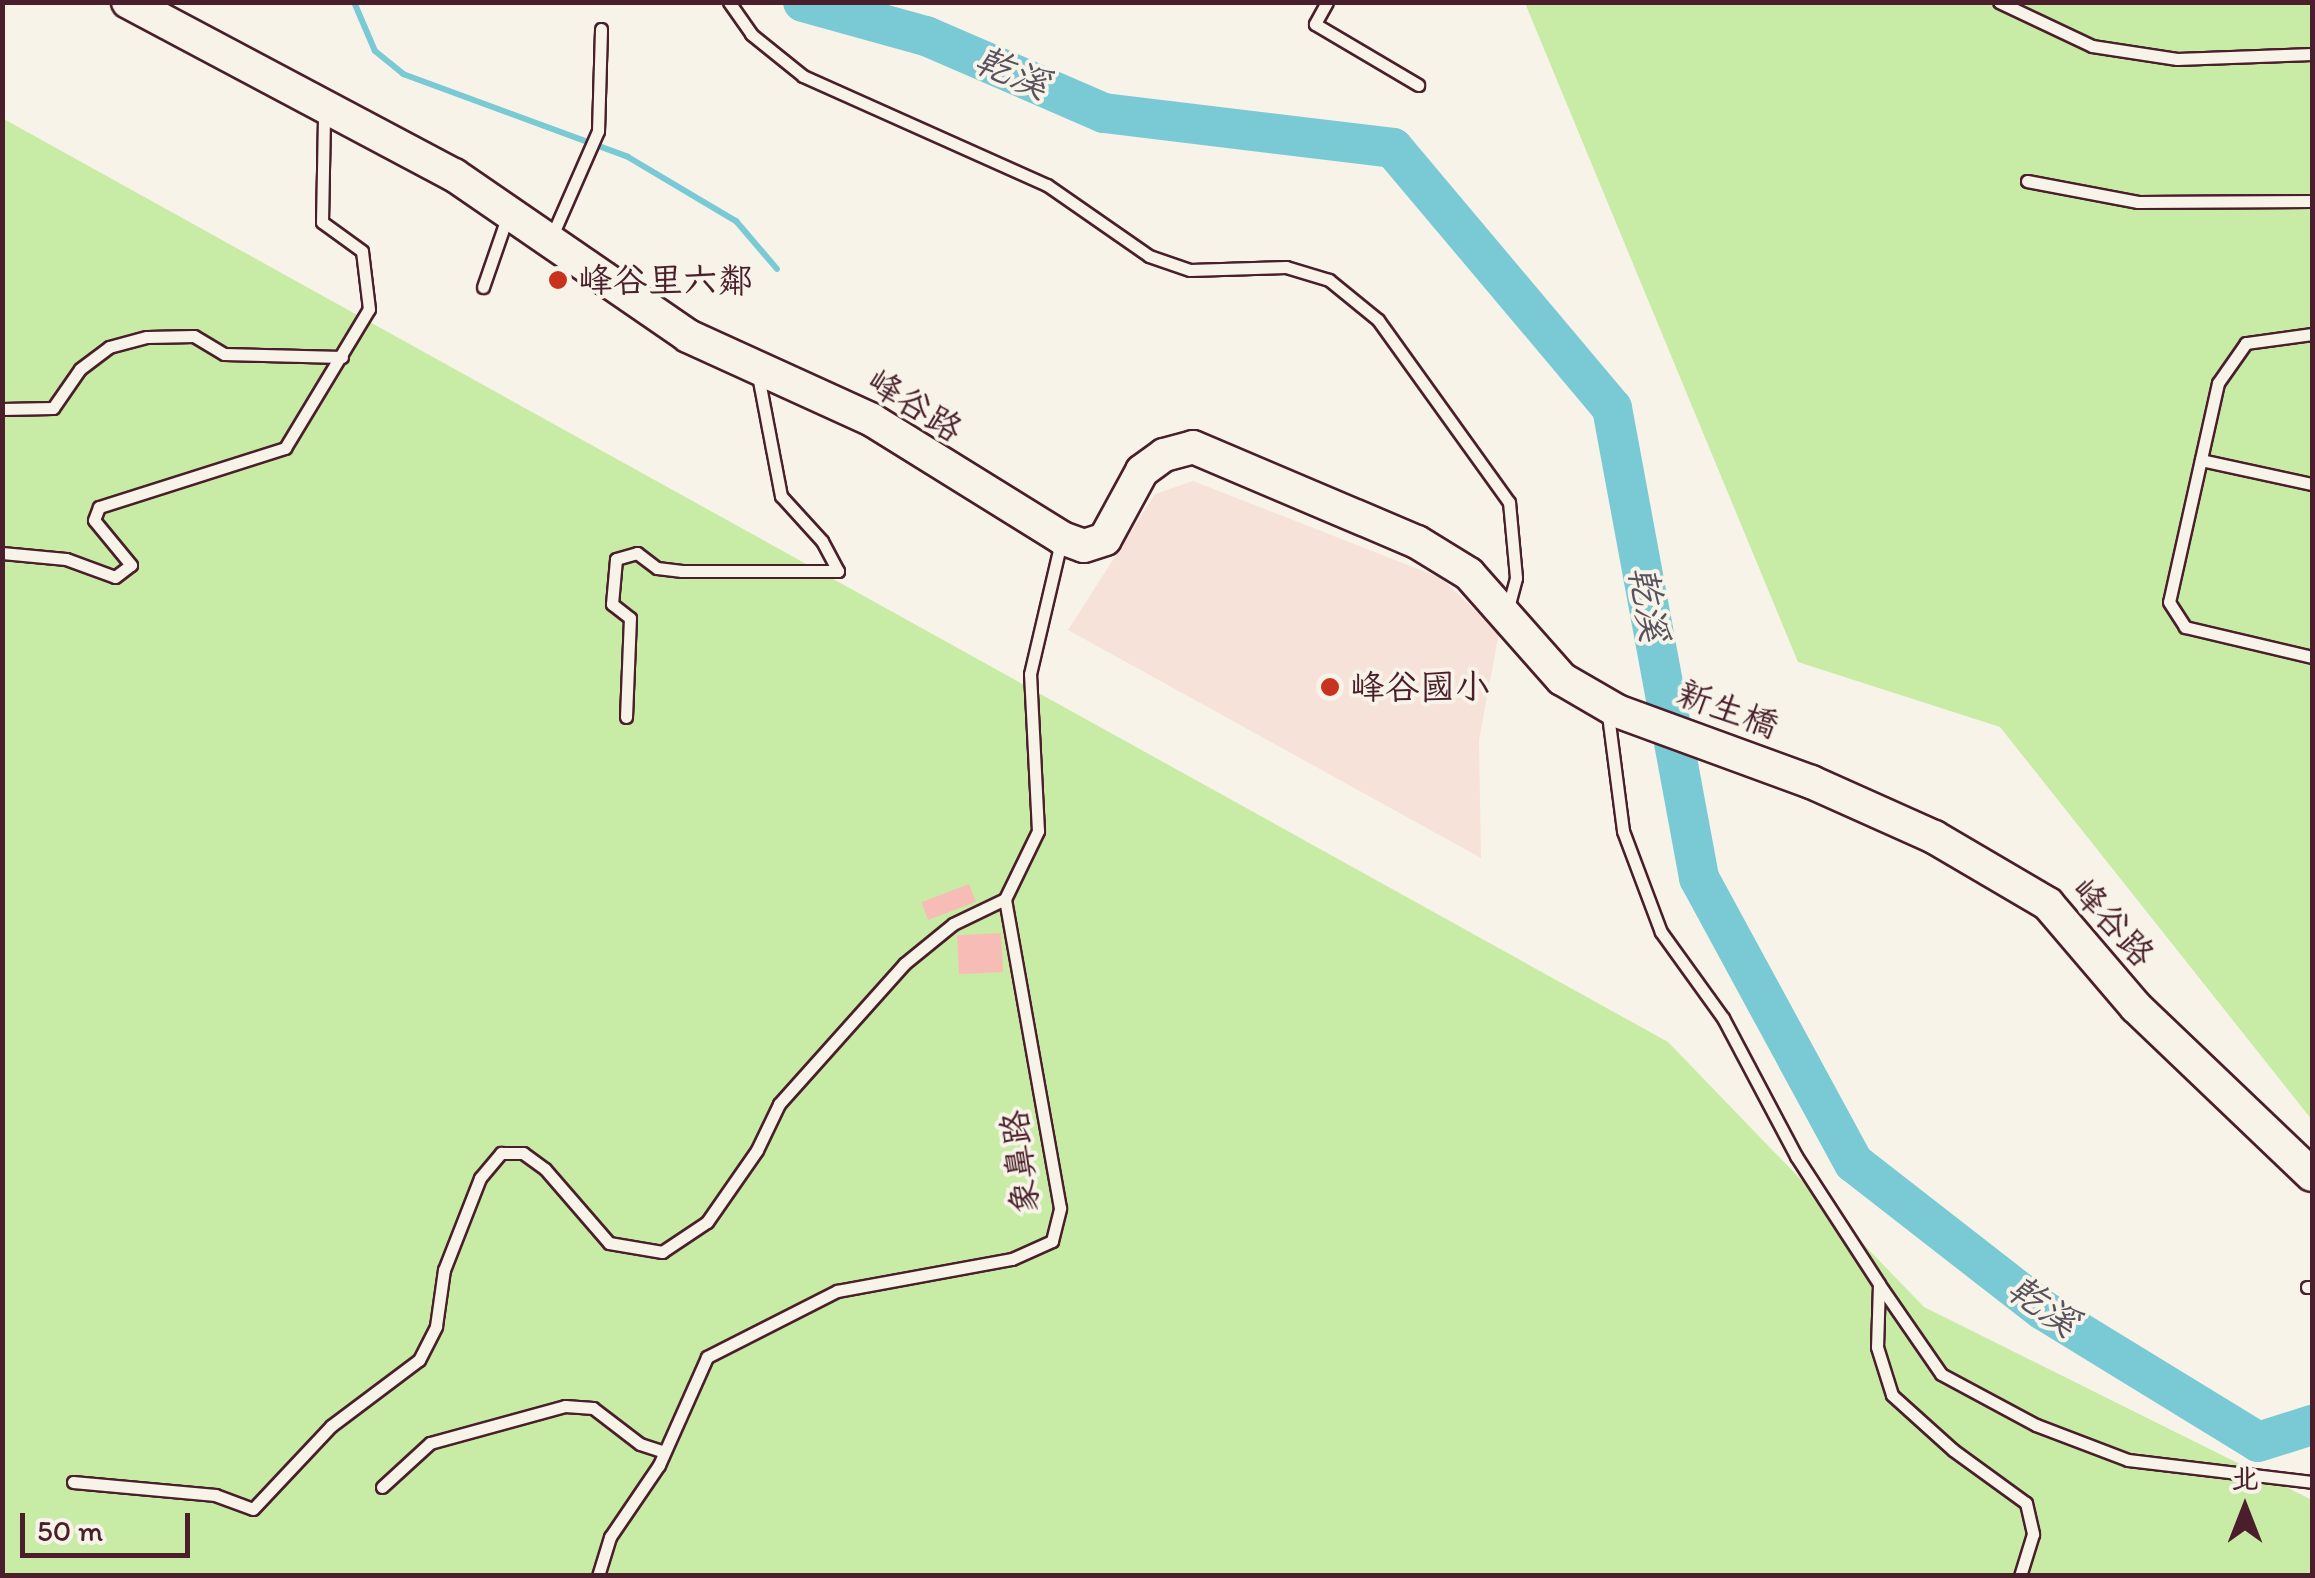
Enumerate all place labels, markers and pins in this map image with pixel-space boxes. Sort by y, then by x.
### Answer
place label: 峰谷里六鄰 [578,259,753,301]
marker: 峰谷里六鄰 [547,269,569,291]
place label: 峰谷國小 [1350,666,1490,708]
marker: 峰谷國小 [1319,676,1341,698]

